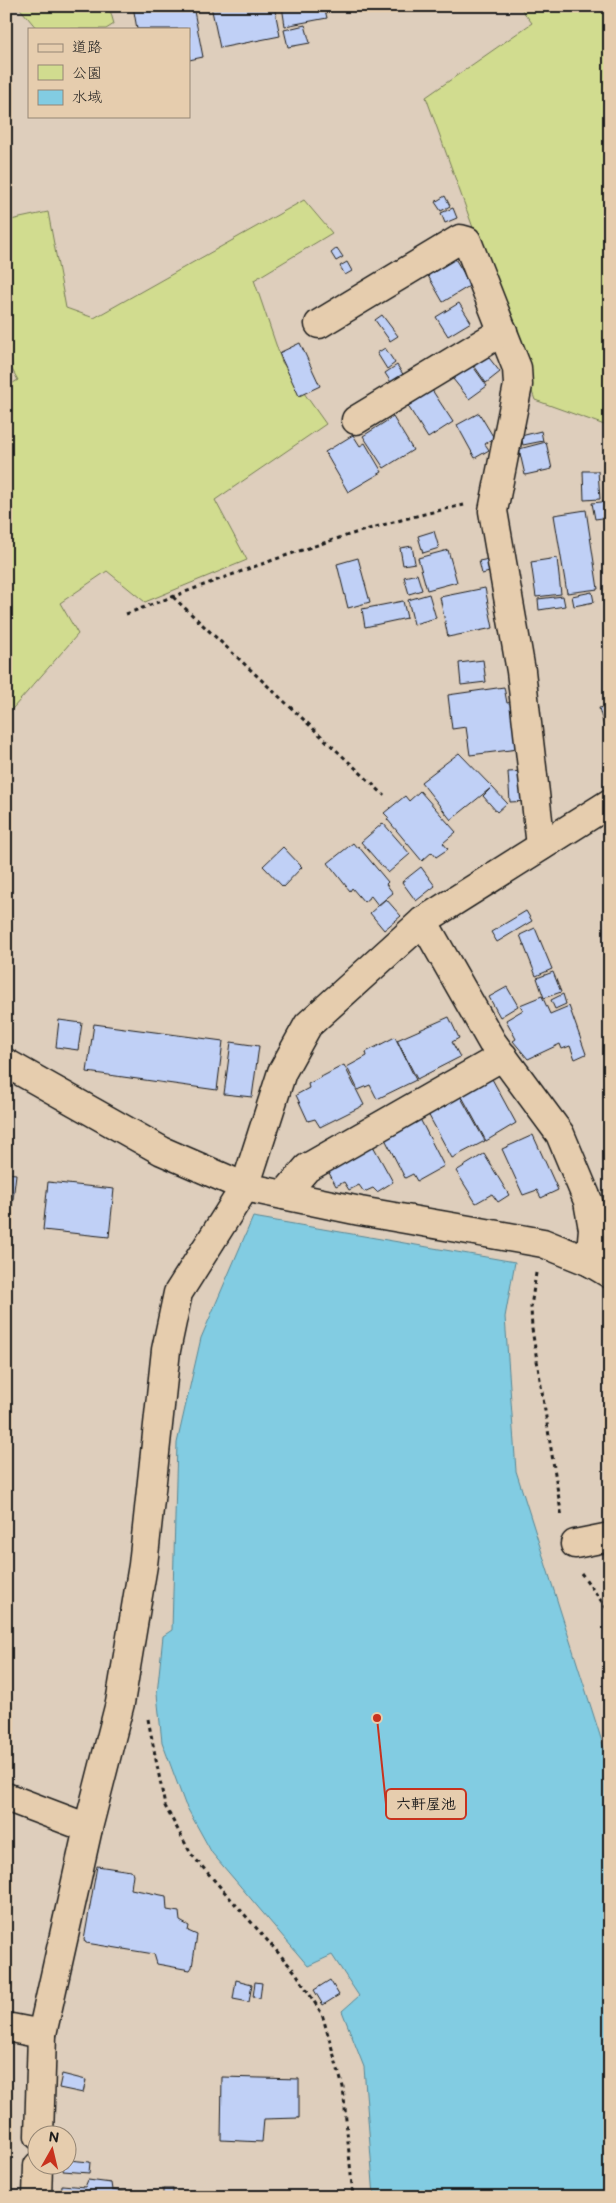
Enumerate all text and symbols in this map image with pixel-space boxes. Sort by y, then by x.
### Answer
legend [28,28,190,118]
text: 道路 [72,38,102,57]
text: 公園 [72,64,102,83]
text: 水域 [72,88,102,107]
callout: 六軒屋池 [386,1789,466,1819]
text: 六軒屋池 [396,1795,456,1814]
north arrow [28,2126,78,2176]
text: N [47,2128,60,2147]

